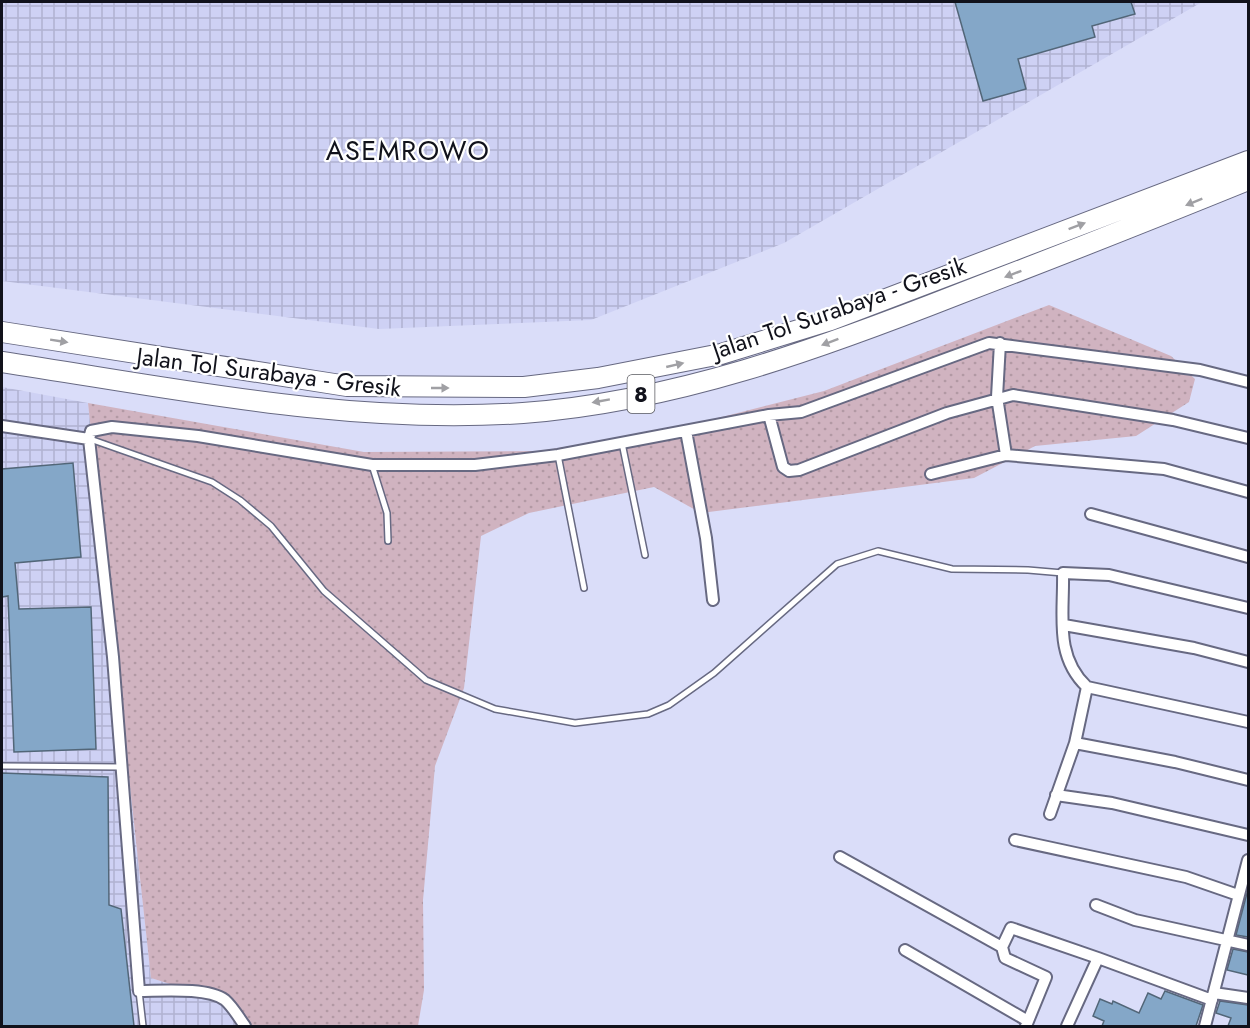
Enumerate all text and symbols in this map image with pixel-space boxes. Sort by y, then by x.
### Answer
district label: ASEMROWO [326,131,490,170]
one-way arrow [1185,197,1203,207]
one-way arrow [1069,221,1087,231]
street label: Jalan Tol Surabaya - Gresik [705,248,971,369]
one-way arrow [1004,269,1022,279]
one-way arrow [50,337,69,346]
street label: Jalan Tol Surabaya - Gresik [132,338,404,406]
one-way arrow [821,338,839,347]
one-way arrow [666,359,684,369]
road number: 8 [628,375,654,413]
one-way arrow [430,383,449,393]
one-way arrow [592,397,611,406]

